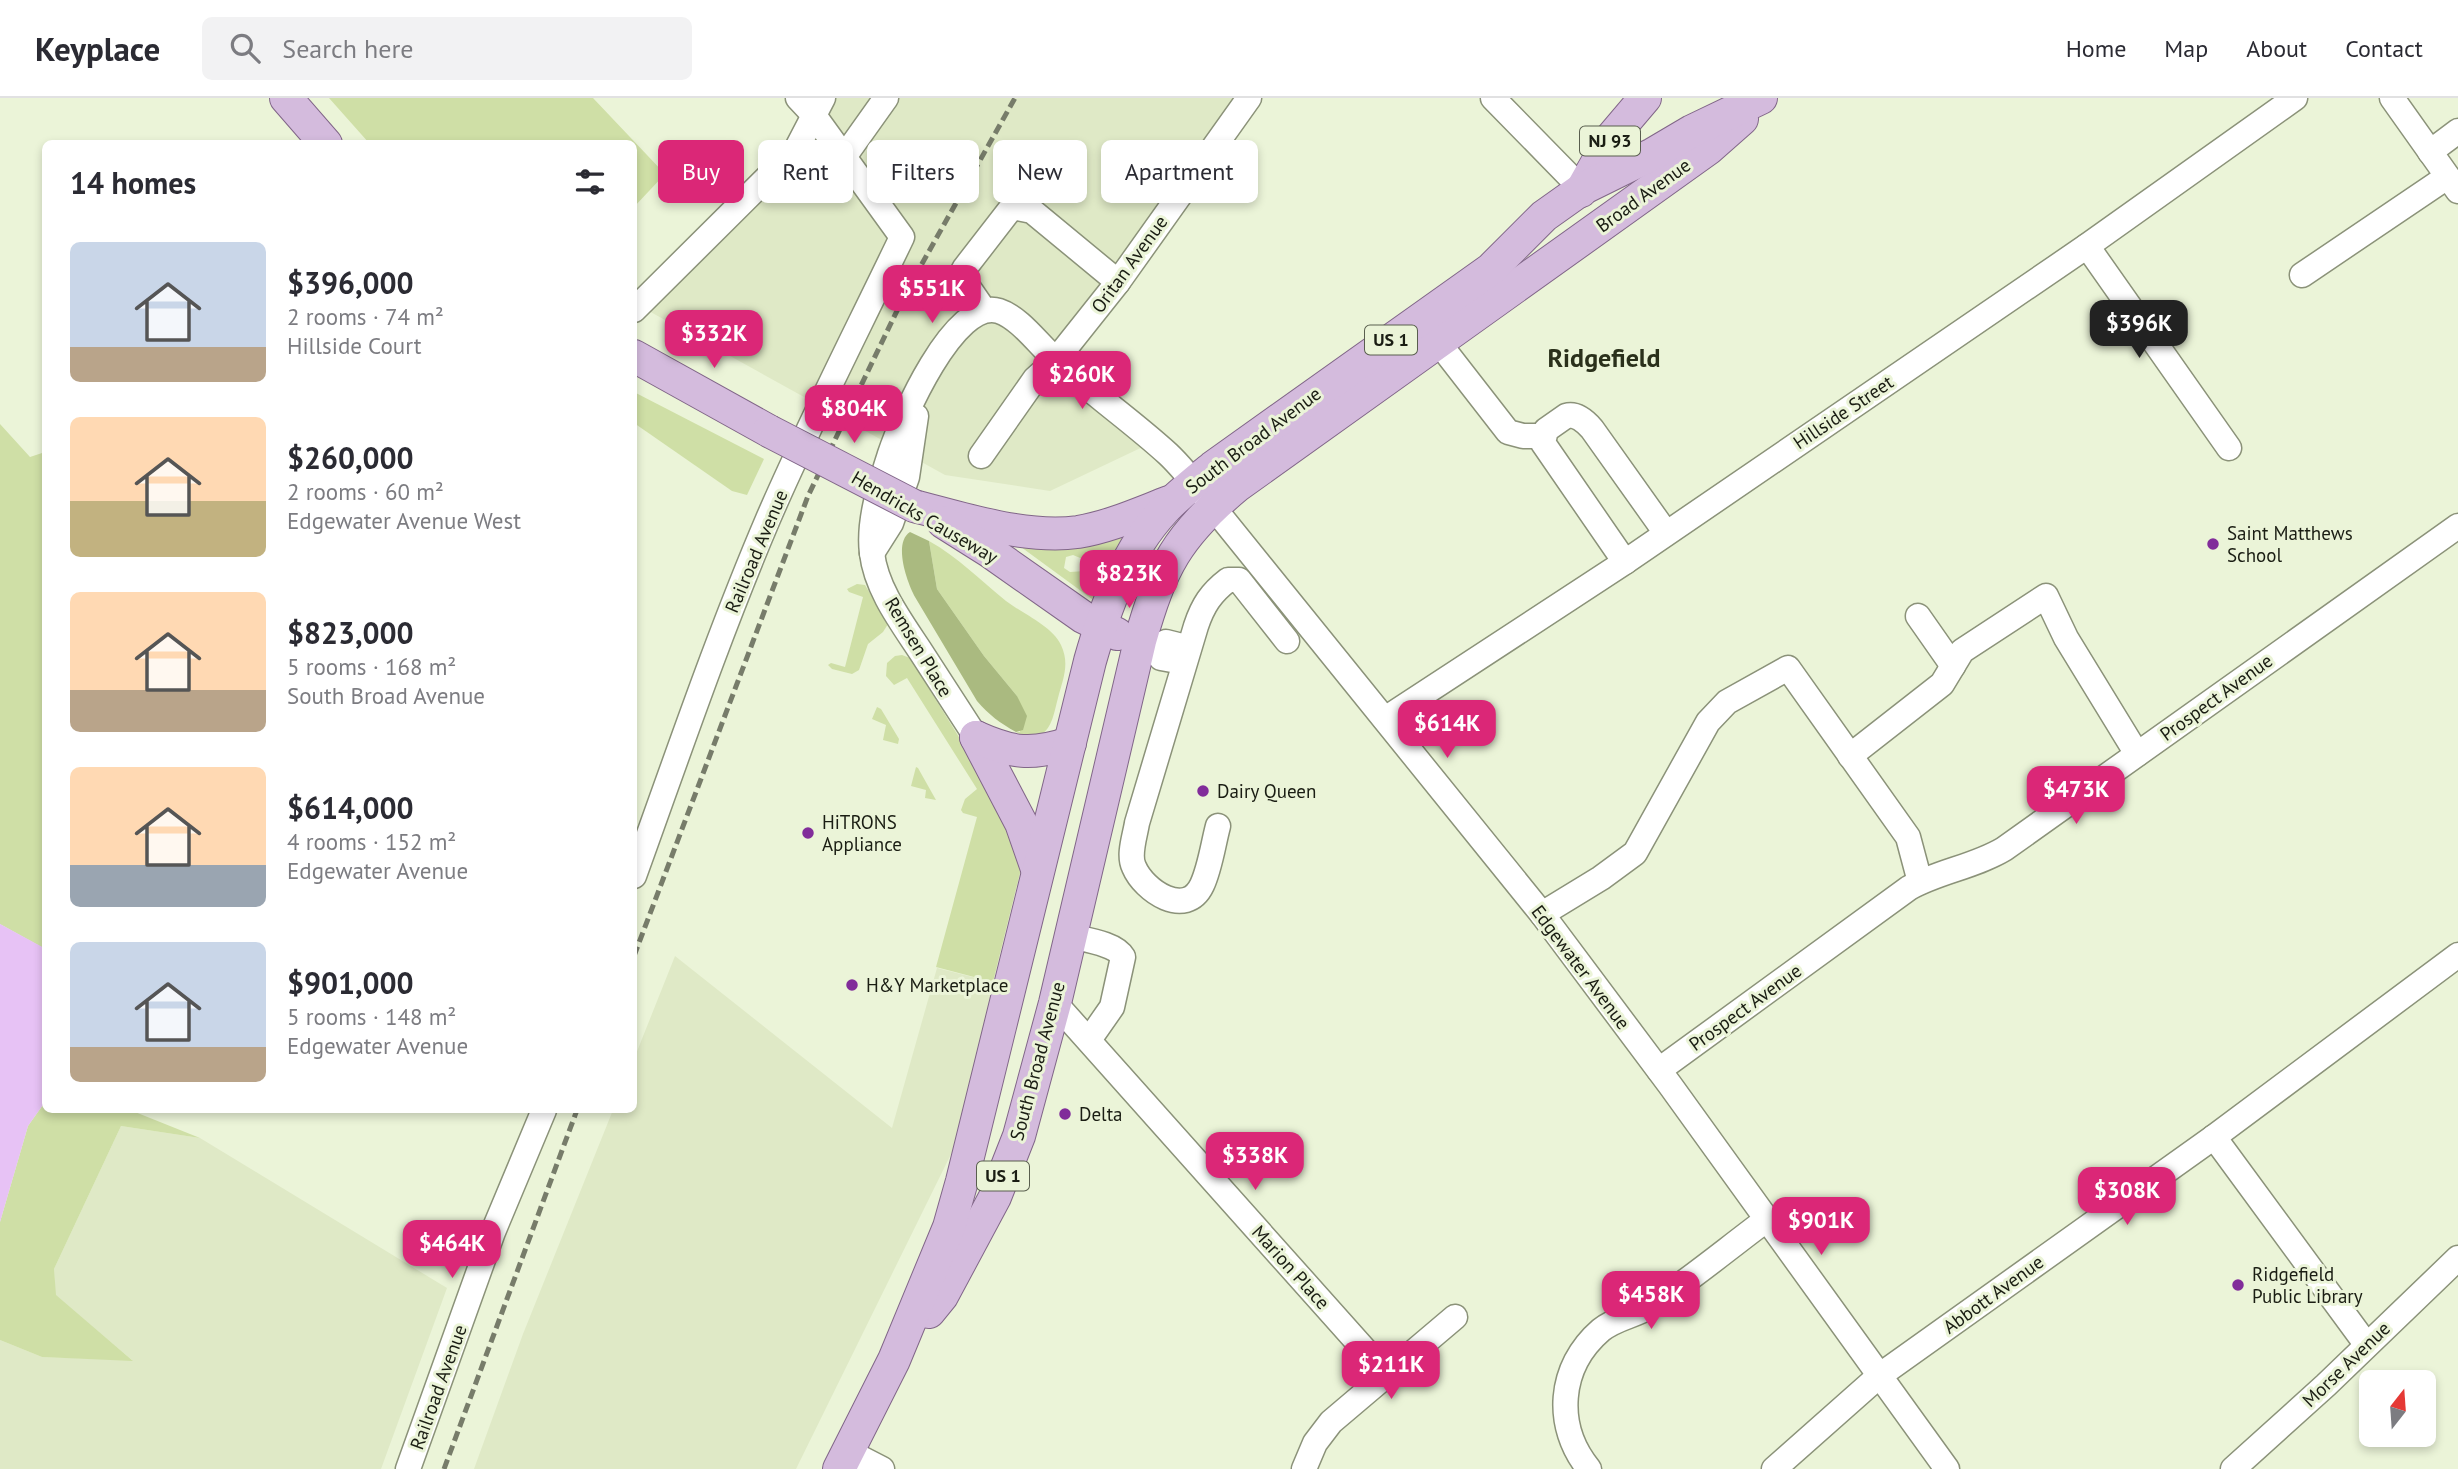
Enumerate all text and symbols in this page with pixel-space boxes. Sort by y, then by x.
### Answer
search box [202,17,692,80]
text: Keyplace [35,27,160,70]
icon: search [226,29,264,67]
text: Search here [282,32,413,65]
text: Home [2066,33,2126,64]
text: Map [2164,33,2208,64]
text: About [2246,33,2307,64]
text: Contact [2345,33,2423,64]
road number: NJ 93 [1580,126,1640,156]
chip: Buy [658,140,744,203]
chip: Rent [758,140,853,203]
chip: Filters [867,140,979,203]
chip: New [993,140,1087,203]
chip: Apartment [1101,140,1258,203]
street label: Broad Avenue [1591,153,1695,237]
text: 14 homes [70,163,196,202]
icon: filters [571,163,609,201]
street label: Oritan Avenue [1086,211,1172,317]
text: $396,000 [287,263,414,302]
pin: $551K [883,266,981,325]
icon: home [126,270,210,354]
text: $551K [899,273,965,302]
pin: $396K [2090,300,2188,360]
text: 2 rooms · 74 m² [287,302,444,331]
text: $396K [2106,308,2172,337]
pin: $332K [665,310,763,370]
text: $332K [681,318,747,347]
road number: US 1 [1365,326,1417,354]
text: Hillside Court [287,331,421,360]
district label: Ridgefield [1547,341,1661,374]
pin: $260K [1033,352,1131,411]
text: $260K [1049,359,1115,388]
street label: Hillside Street [1788,369,1898,454]
street label: South Broad Avenue [1180,381,1326,499]
pin: $804K [805,386,903,445]
text: $804K [821,393,887,422]
text: $260,000 [287,438,414,477]
icon: home [126,445,210,529]
street label: Hendricks Causeway [847,465,1003,569]
text: 2 rooms · 60 m² [287,477,444,506]
street label: Railroad Avenue [719,486,793,616]
text: Edgewater Avenue West [287,506,521,535]
place label: Saint Matthews School [2227,521,2353,567]
marker: Saint Matthews School [2205,536,2221,552]
pin: $823K [1080,550,1178,610]
text: $823K [1096,558,1162,587]
street label: Remsen Place [880,593,958,701]
text: $823,000 [287,613,414,652]
icon: home [126,620,210,704]
street label: Prospect Avenue [2155,648,2277,746]
text: 5 rooms · 168 m² [287,652,456,681]
text: South Broad Avenue [287,681,485,710]
pin: $614K [1398,700,1496,760]
text: $614K [1414,708,1480,737]
pin: $473K [2027,766,2125,826]
text: $473K [2043,774,2109,803]
place label: Dairy Queen [1217,779,1316,803]
marker: Dairy Queen [1195,783,1211,799]
text: $614,000 [287,788,414,827]
icon: home [126,795,210,879]
place label: HiTRONS Appliance [822,810,902,856]
marker: HiTRONS Appliance [800,825,816,841]
text: 4 rooms · 152 m² [287,827,456,856]
text: Edgewater Avenue [287,856,468,885]
street label: Edgewater Avenue [1526,900,1636,1034]
street label: Prospect Avenue [1684,958,1806,1056]
text: $901,000 [287,963,414,1002]
icon: home [126,970,210,1054]
place label: H&Y Marketplace [866,973,1008,997]
marker: H&Y Marketplace [844,977,860,993]
street label: South Broad Avenue [1004,979,1070,1143]
text: 5 rooms · 148 m² [287,1002,456,1031]
text: Edgewater Avenue [287,1031,468,1060]
place label: Delta [1079,1102,1123,1126]
marker: Delta [1057,1106,1073,1122]
pin: $338K [1206,1132,1304,1192]
text: $338K [1222,1140,1288,1169]
road number: US 1 [977,1162,1029,1190]
pin: $308K [2078,1168,2176,1227]
text: $308K [2094,1175,2160,1204]
pin: $901K [1772,1198,1870,1257]
text: $901K [1788,1205,1854,1234]
pin: $464K [403,1220,501,1280]
street label: Marion Place [1247,1220,1335,1314]
text: $464K [419,1228,485,1257]
street label: Abbott Avenue [1938,1249,2048,1339]
place label: Ridgefield Public Library [2252,1262,2363,1308]
pin: $458K [1602,1272,1700,1331]
marker: Ridgefield Public Library [2230,1277,2246,1293]
text: $458K [1618,1279,1684,1308]
street label: Morse Avenue [2297,1316,2395,1412]
street label: Railroad Avenue [404,1321,472,1453]
pin: $211K [1342,1342,1440,1401]
text: $211K [1358,1349,1424,1378]
north arrow [2359,1370,2436,1447]
map controls [2359,1370,2436,1447]

